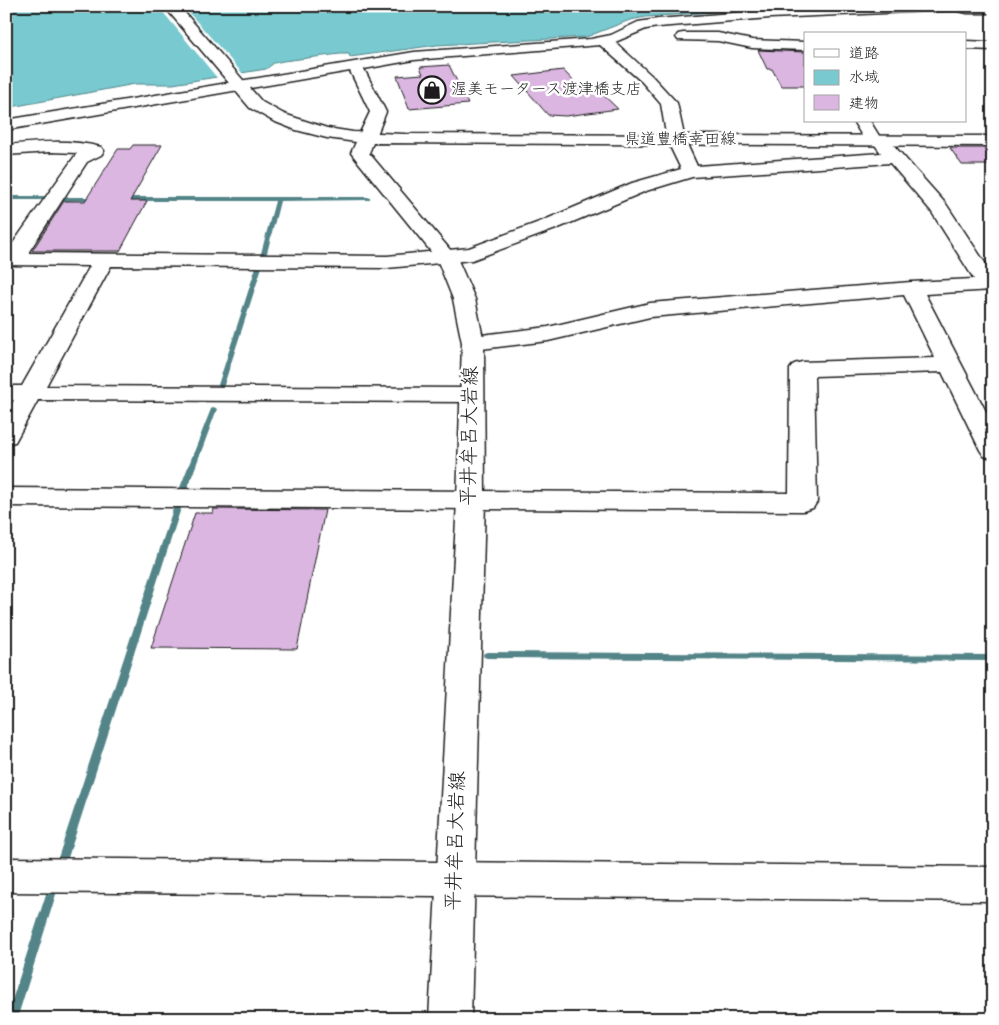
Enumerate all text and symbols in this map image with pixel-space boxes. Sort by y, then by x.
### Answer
legend [804,32,966,122]
text: 道路 [849,43,879,65]
text: 水域 [849,67,879,89]
shop icon: 渥美モータース渡津橋支店 [417,75,447,105]
place label: 渥美モータース渡津橋支店 [451,78,642,102]
text: 建物 [849,93,879,115]
street label: 県道豊橋幸田線 [624,128,736,152]
street label: 平井牟呂大岩線 [455,366,487,506]
street label: 平井牟呂大岩線 [440,771,474,911]

